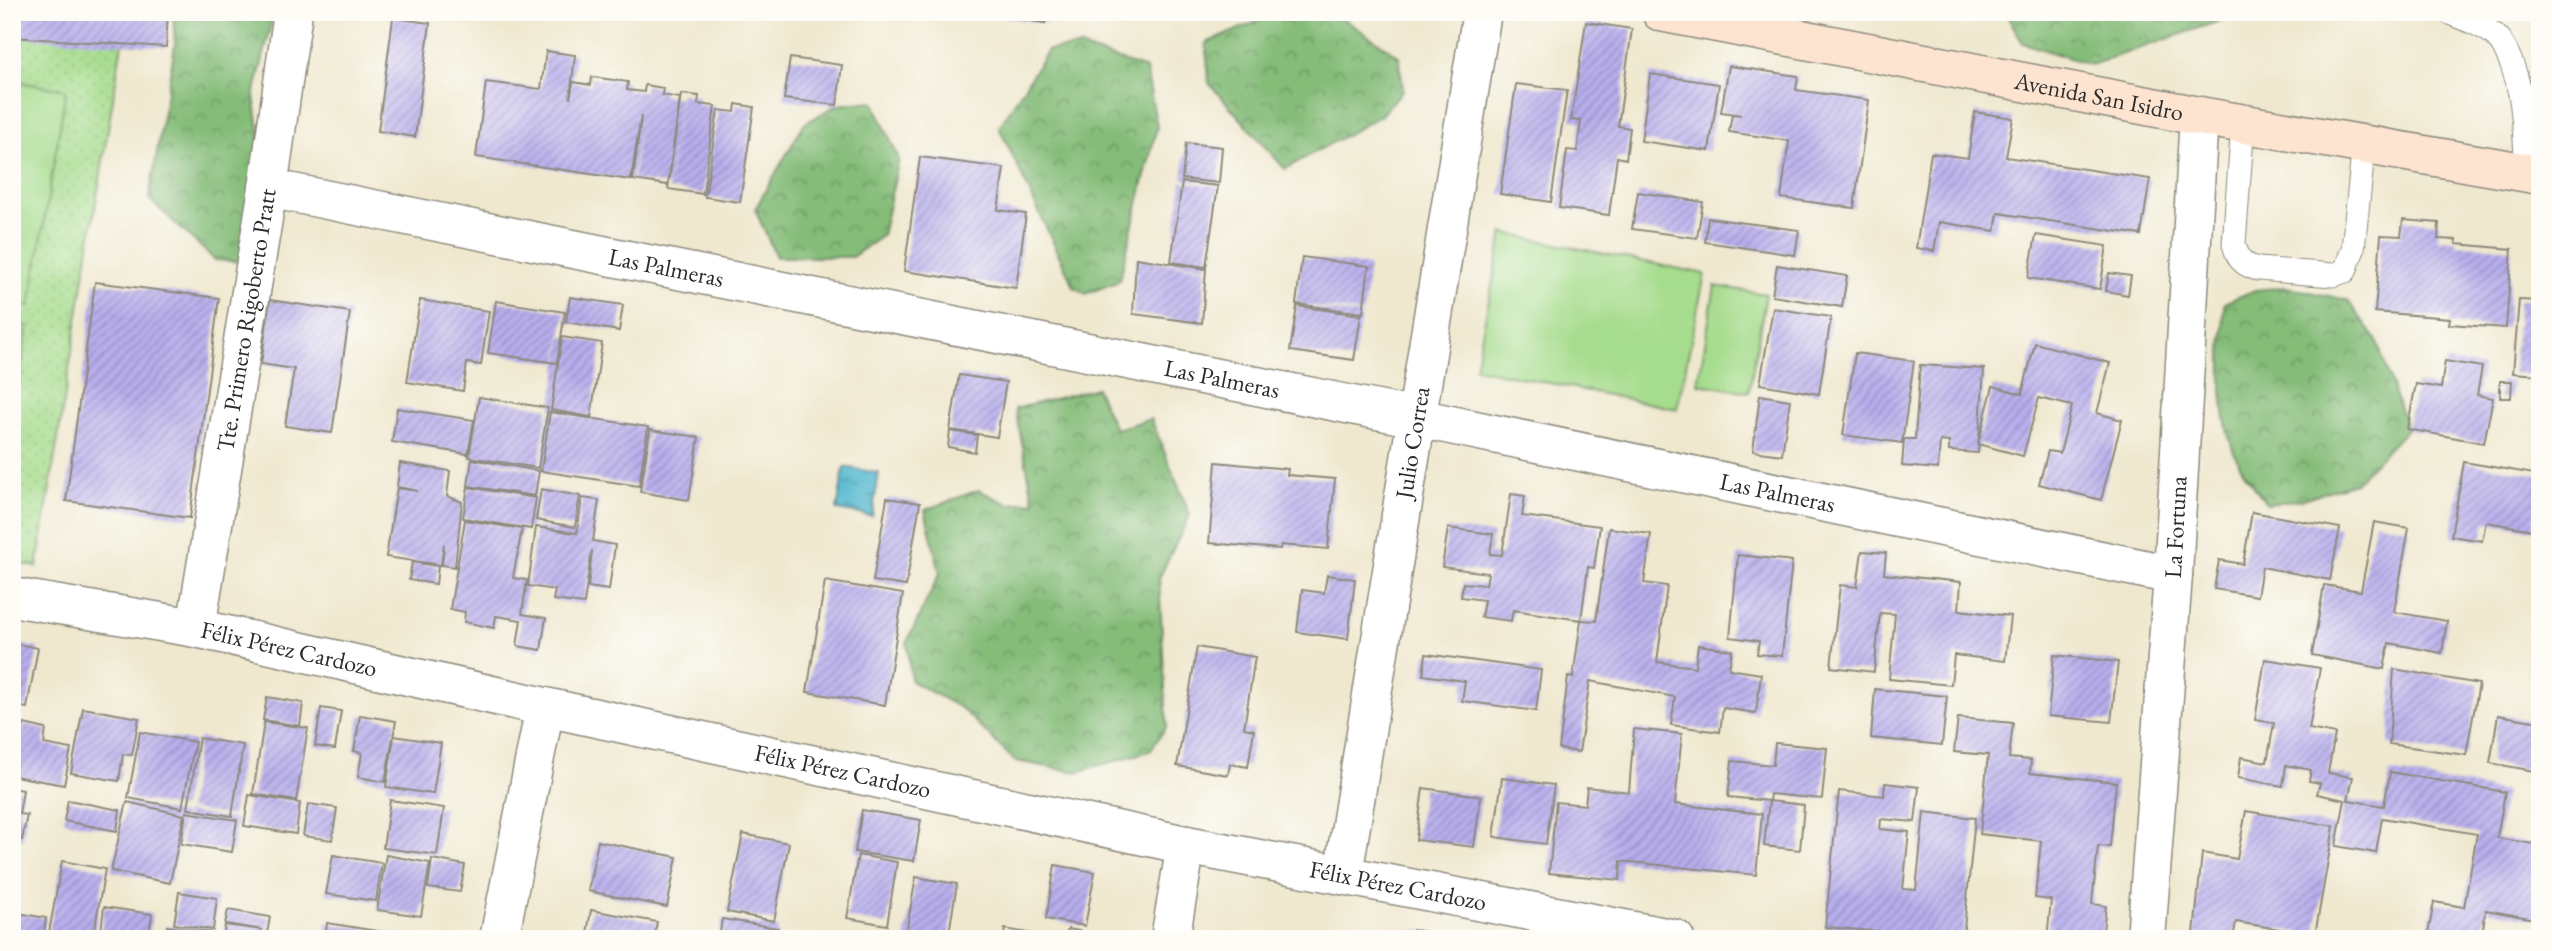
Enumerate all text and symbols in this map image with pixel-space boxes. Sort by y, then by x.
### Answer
street label: Avenida San Isidro [2011,64,2186,128]
street label: Tte. Primero Rigoberto Pratt [209,186,283,454]
street label: Las Palmeras [606,241,727,294]
street label: Las Palmeras [1162,352,1283,405]
street label: Julio Correa [1388,384,1437,503]
street label: Las Palmeras [1717,465,1838,519]
street label: La Fortuna [2157,475,2194,579]
street label: Félix Pérez Cardozo [198,614,380,684]
street label: Félix Pérez Cardozo [752,737,934,805]
street label: Félix Pérez Cardozo [1307,853,1489,917]

